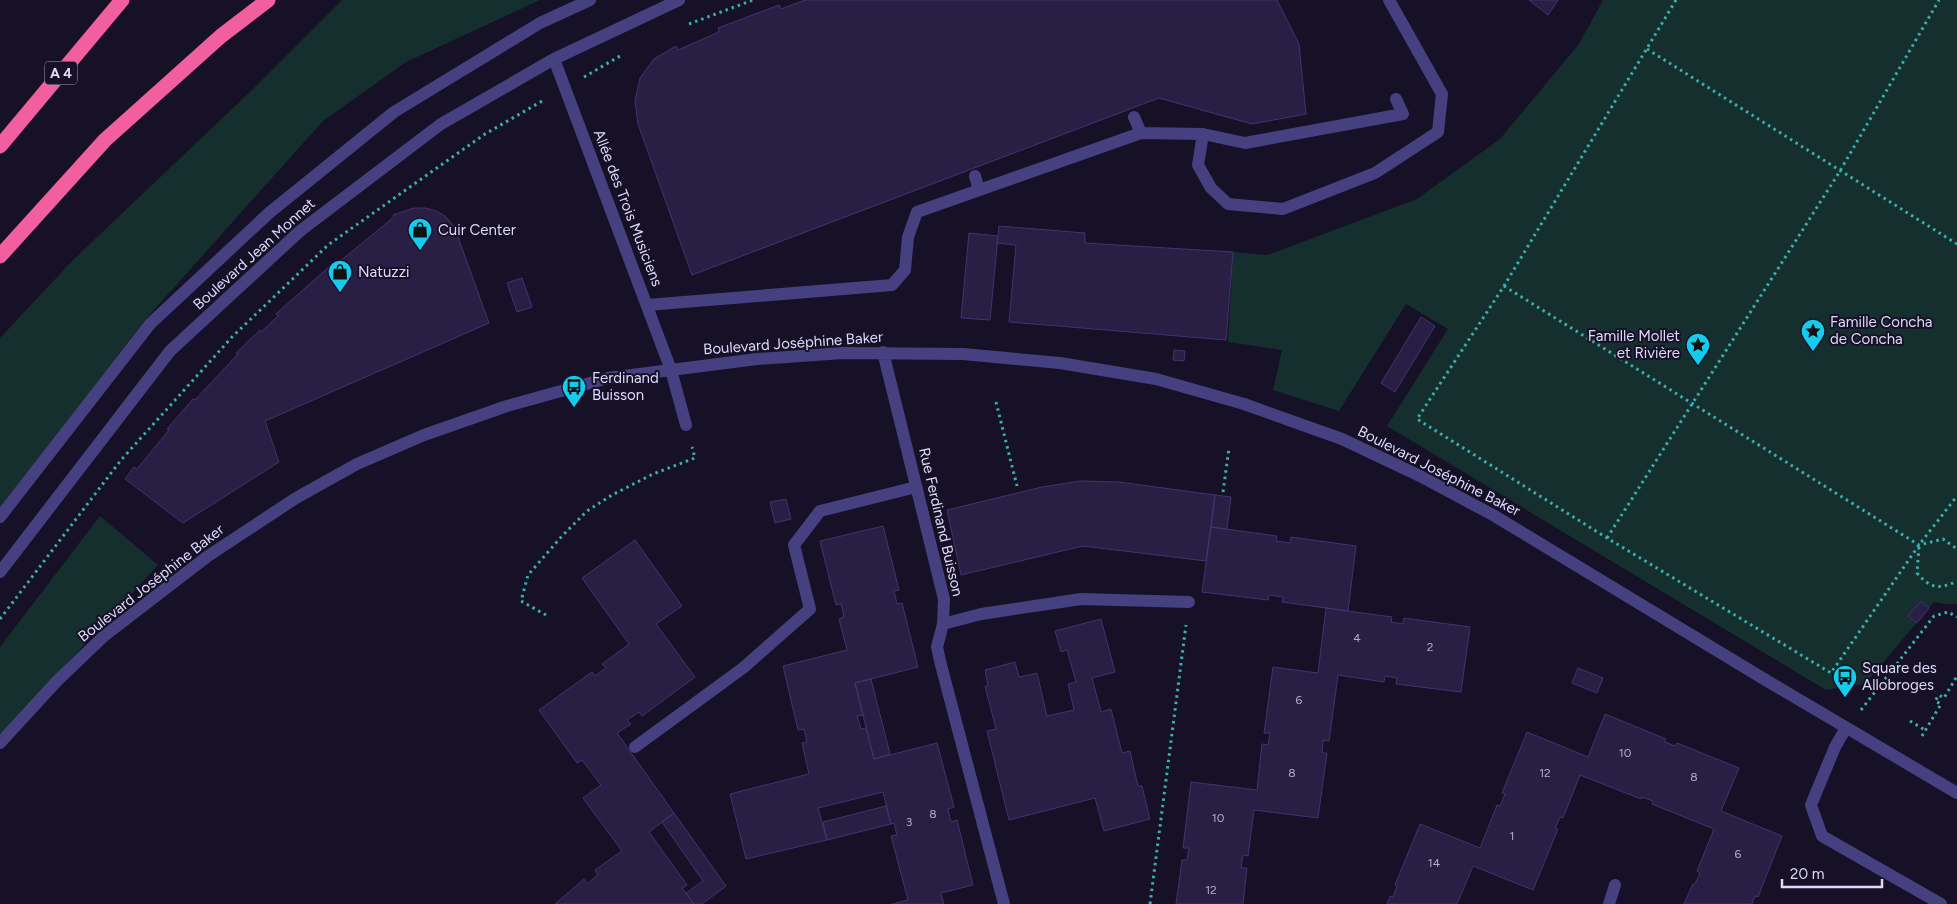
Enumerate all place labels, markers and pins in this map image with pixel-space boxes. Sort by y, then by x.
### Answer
shop icon: Cuir Center [407,217,433,251]
place label: Cuir Center [438,221,516,239]
shop icon: Natuzzi [327,259,353,293]
place label: Natuzzi [358,263,410,281]
place label: Famille Concha de Concha [1830,313,1932,348]
place icon: Famille Concha de Concha [1800,318,1826,352]
place label: Famille Mollet et Rivière [1588,327,1680,362]
place icon: Famille Mollet et Rivière [1685,332,1711,366]
place label: Ferdinand Buisson [592,369,659,404]
bus stop icon: Ferdinand Buisson [561,374,587,408]
place label: Square des Allobroges [1862,659,1937,694]
bus stop icon: Square des Allobroges [1832,664,1858,698]

